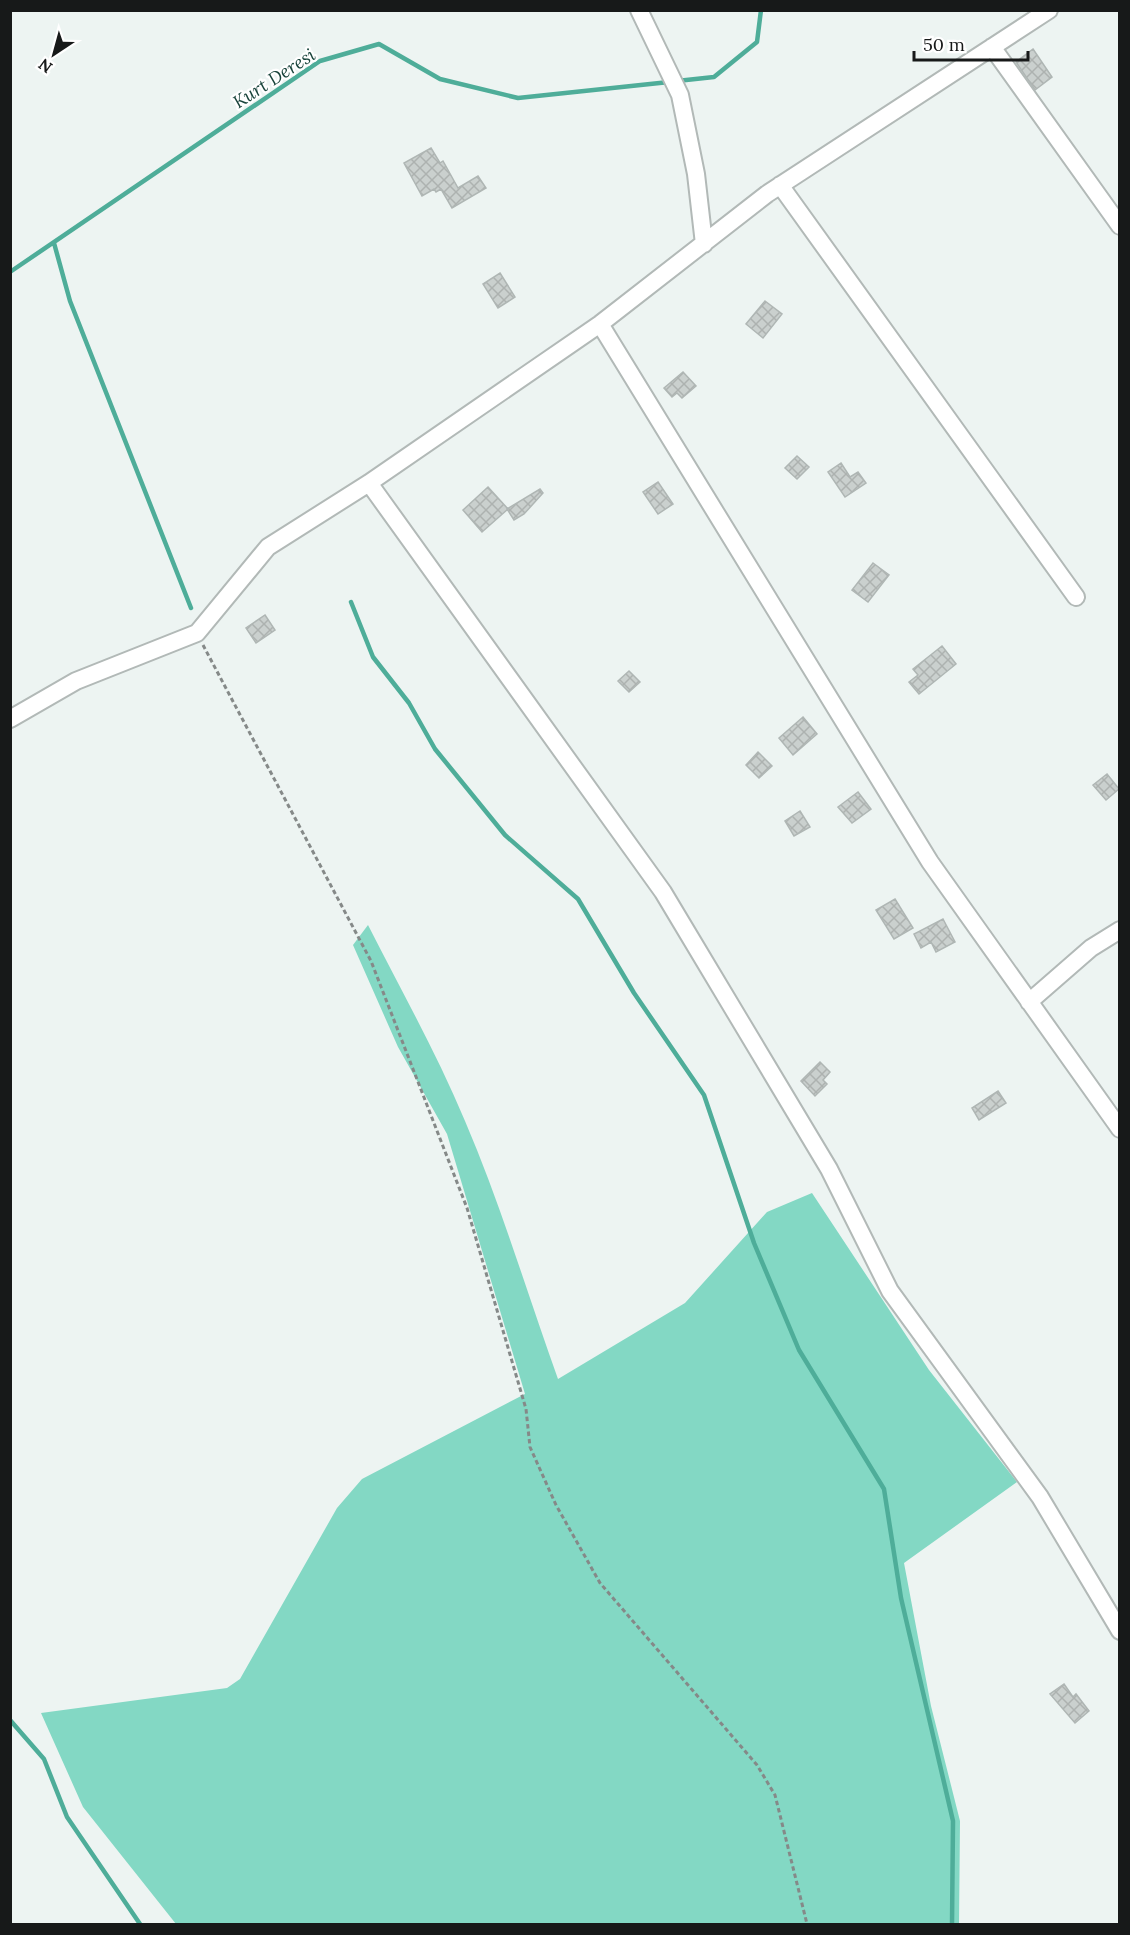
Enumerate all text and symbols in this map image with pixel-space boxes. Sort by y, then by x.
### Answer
north arrow [24,24,84,84]
scale bar [914,24,1028,62]
text: 50 m [923,33,965,56]
water label: Kurt Deresi [229,43,320,113]
text: N [34,54,56,78]

